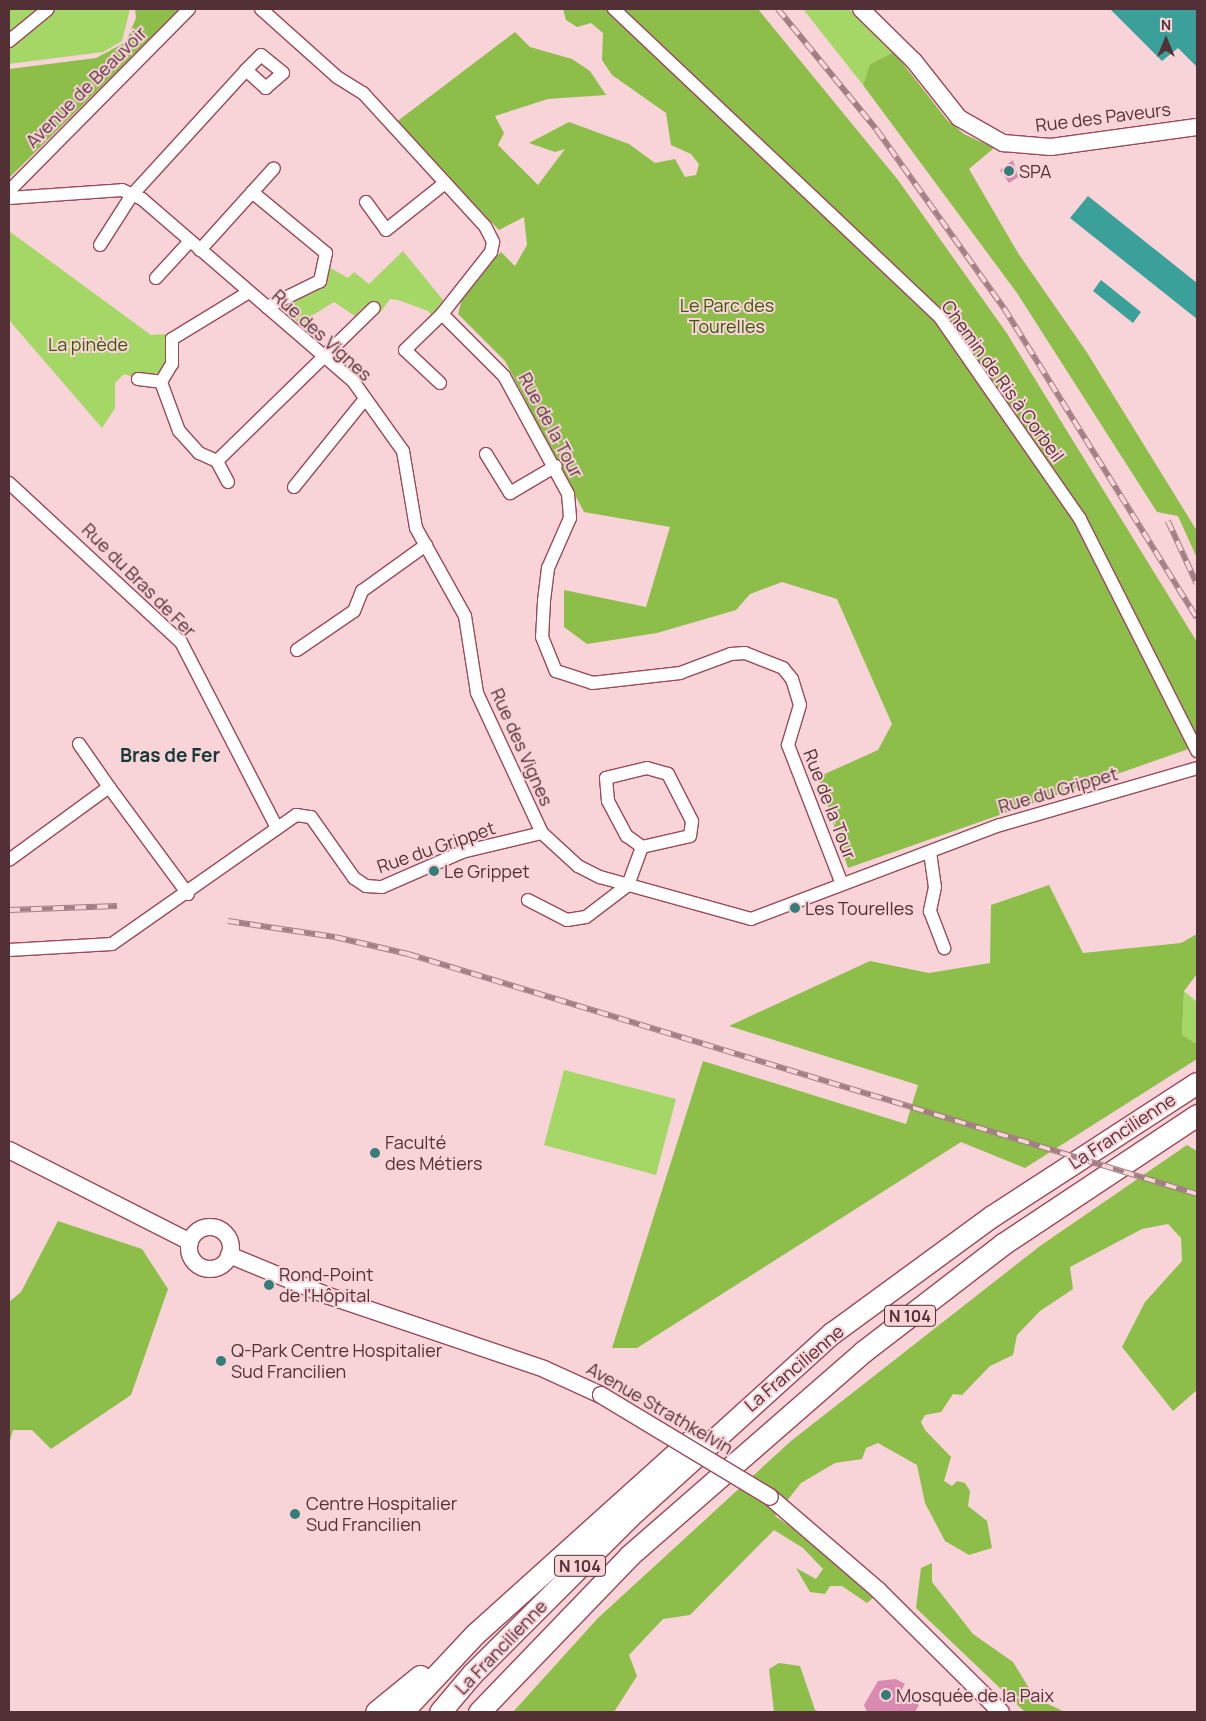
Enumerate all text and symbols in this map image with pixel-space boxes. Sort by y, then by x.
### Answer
north arrow [1141,15,1191,65]
text: N [1161,15,1171,34]
street label: Avenue de Beauvoir [21,22,151,152]
street label: Rue des Paveurs [1034,98,1172,136]
place label: SPA [1019,160,1051,182]
marker: SPA [1003,165,1015,177]
street label: Rue des Vignes [268,285,376,385]
park label: Le Parc des Tourelles [680,295,774,338]
street label: Chemin de Ris à Corbeil [937,296,1069,466]
park label: La pinède [48,333,128,355]
street label: Rue de la Tour [514,369,588,481]
street label: Rue du Bras de Fer [78,519,200,641]
street label: Rue des Vignes [486,685,558,809]
district label: Bras de Fer [120,745,220,767]
street label: Rue de la Tour [799,746,861,862]
street label: Rue du Grippet [996,763,1120,817]
street label: Rue du Grippet [374,817,498,877]
place label: Le Grippet [444,860,530,882]
marker: Le Grippet [428,865,440,877]
place label: Les Tourelles [805,897,914,919]
marker: Les Tourelles [789,902,801,914]
street label: La Francilienne [1065,1088,1179,1174]
place label: Faculté des Métiers [385,1132,482,1174]
marker: Faculté des Métiers [369,1147,381,1159]
place label: Rond-Point de l'Hôpital [279,1264,373,1306]
marker: Rond-Point de l'Hôpital [263,1279,275,1291]
road number: N 104 [884,1302,936,1330]
street label: La Francilienne [740,1320,848,1416]
place label: Q-Park Centre Hospitalier Sud Francilien [231,1340,442,1382]
marker: Q-Park Centre Hospitalier Sud Francilien [215,1355,227,1367]
street label: Avenue Strathkelvin [583,1357,737,1459]
place label: Centre Hospitalier Sud Francilien [306,1493,457,1536]
marker: Centre Hospitalier Sud Francilien [288,1507,302,1521]
road number: N 104 [554,1552,606,1580]
street label: La Francilienne [451,1595,551,1699]
place label: Mosquée de la Paix [896,1684,1054,1706]
marker: Mosquée de la Paix [880,1689,892,1701]

